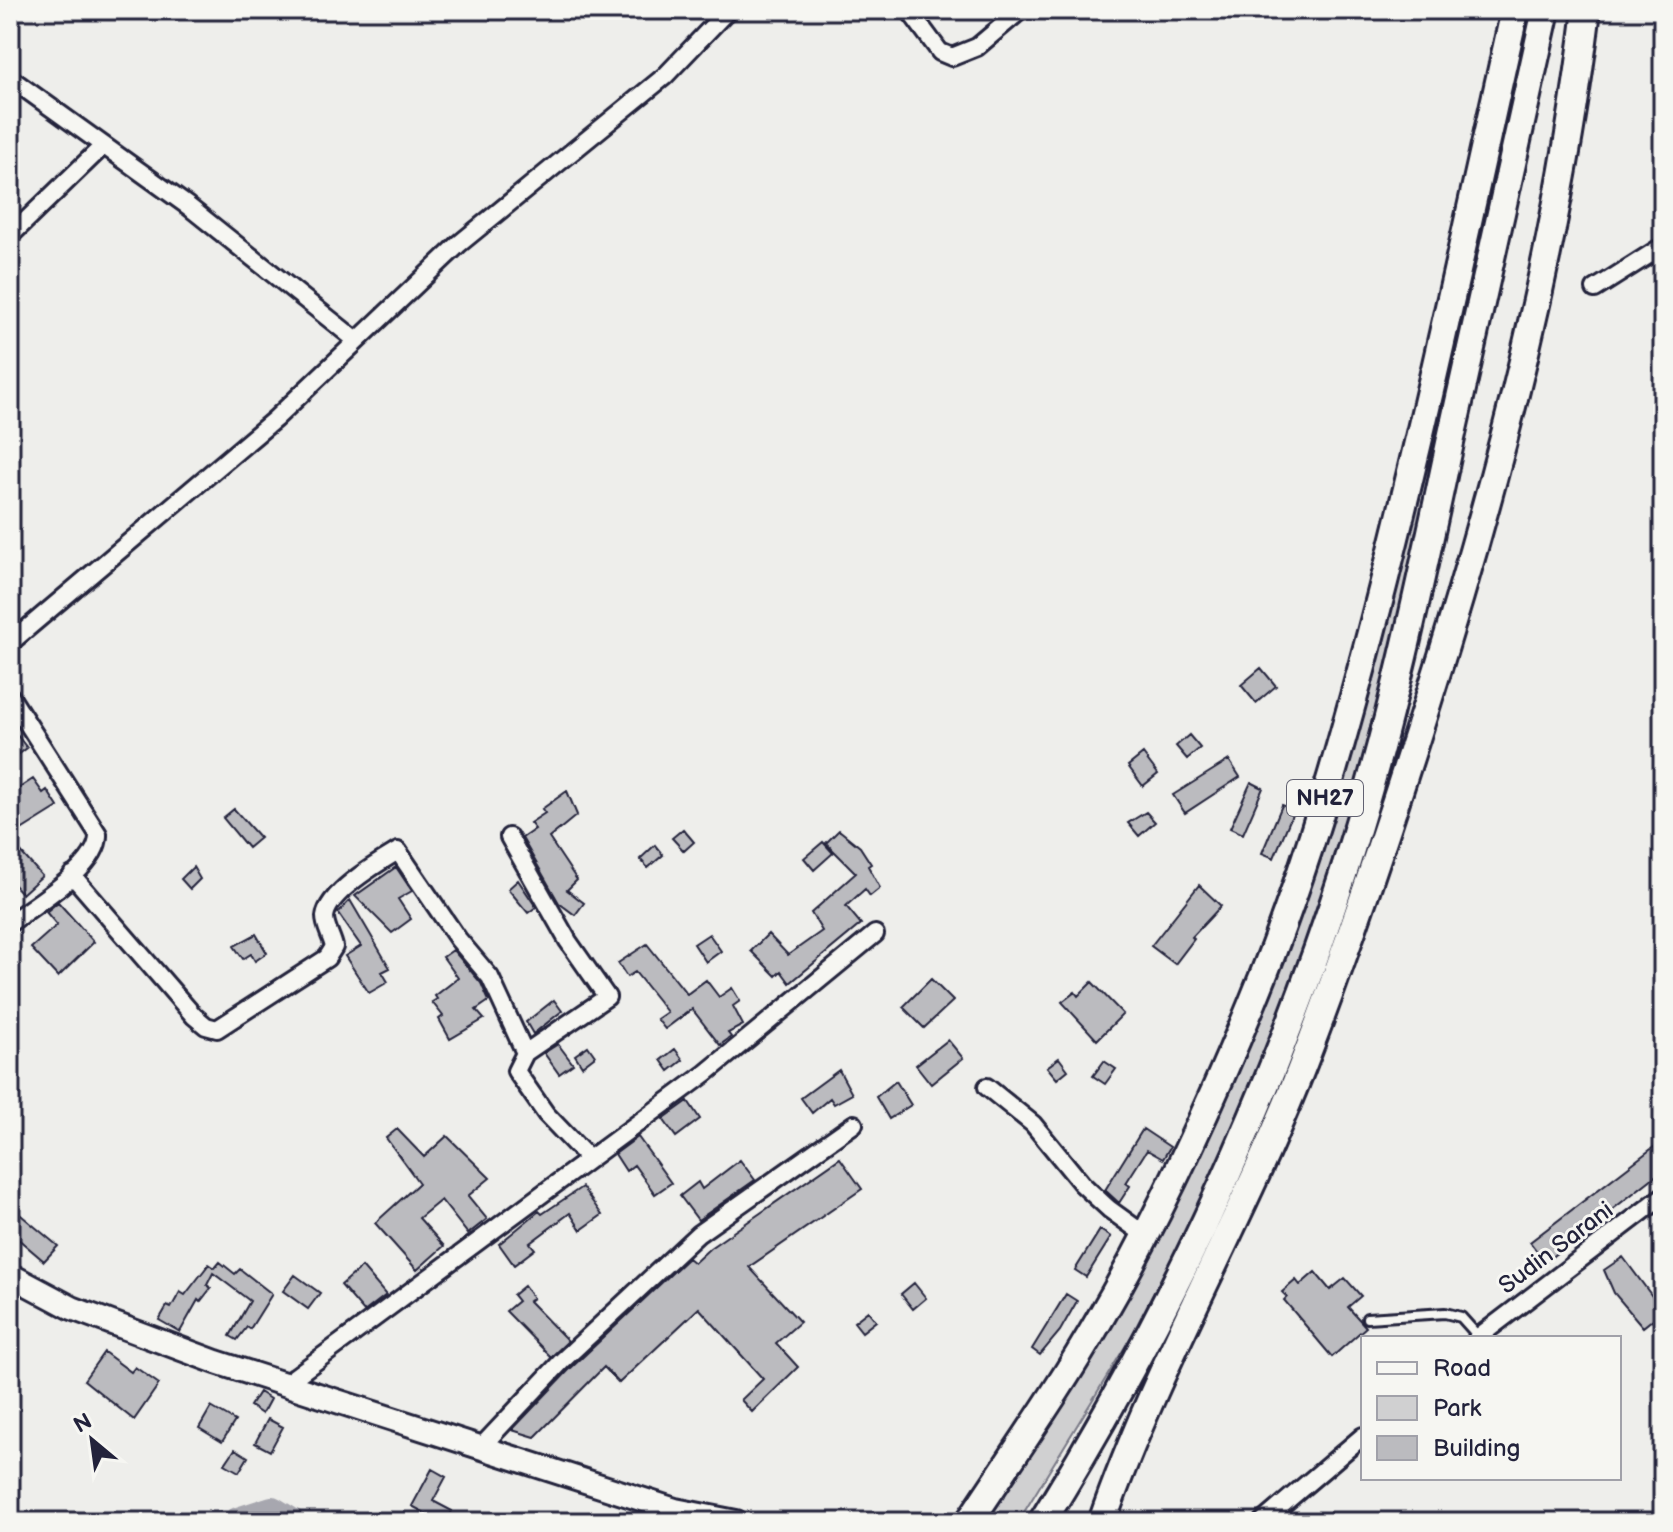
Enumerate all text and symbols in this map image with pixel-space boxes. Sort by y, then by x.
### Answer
road number: NH27 [1287,780,1363,816]
street label: Sudin Sarani [1493,1196,1619,1300]
legend [1361,1336,1621,1480]
text: Road [1433,1354,1491,1383]
text: Park [1433,1394,1481,1423]
north arrow [52,1400,132,1480]
text: N [69,1408,97,1440]
text: Building [1433,1434,1520,1463]

